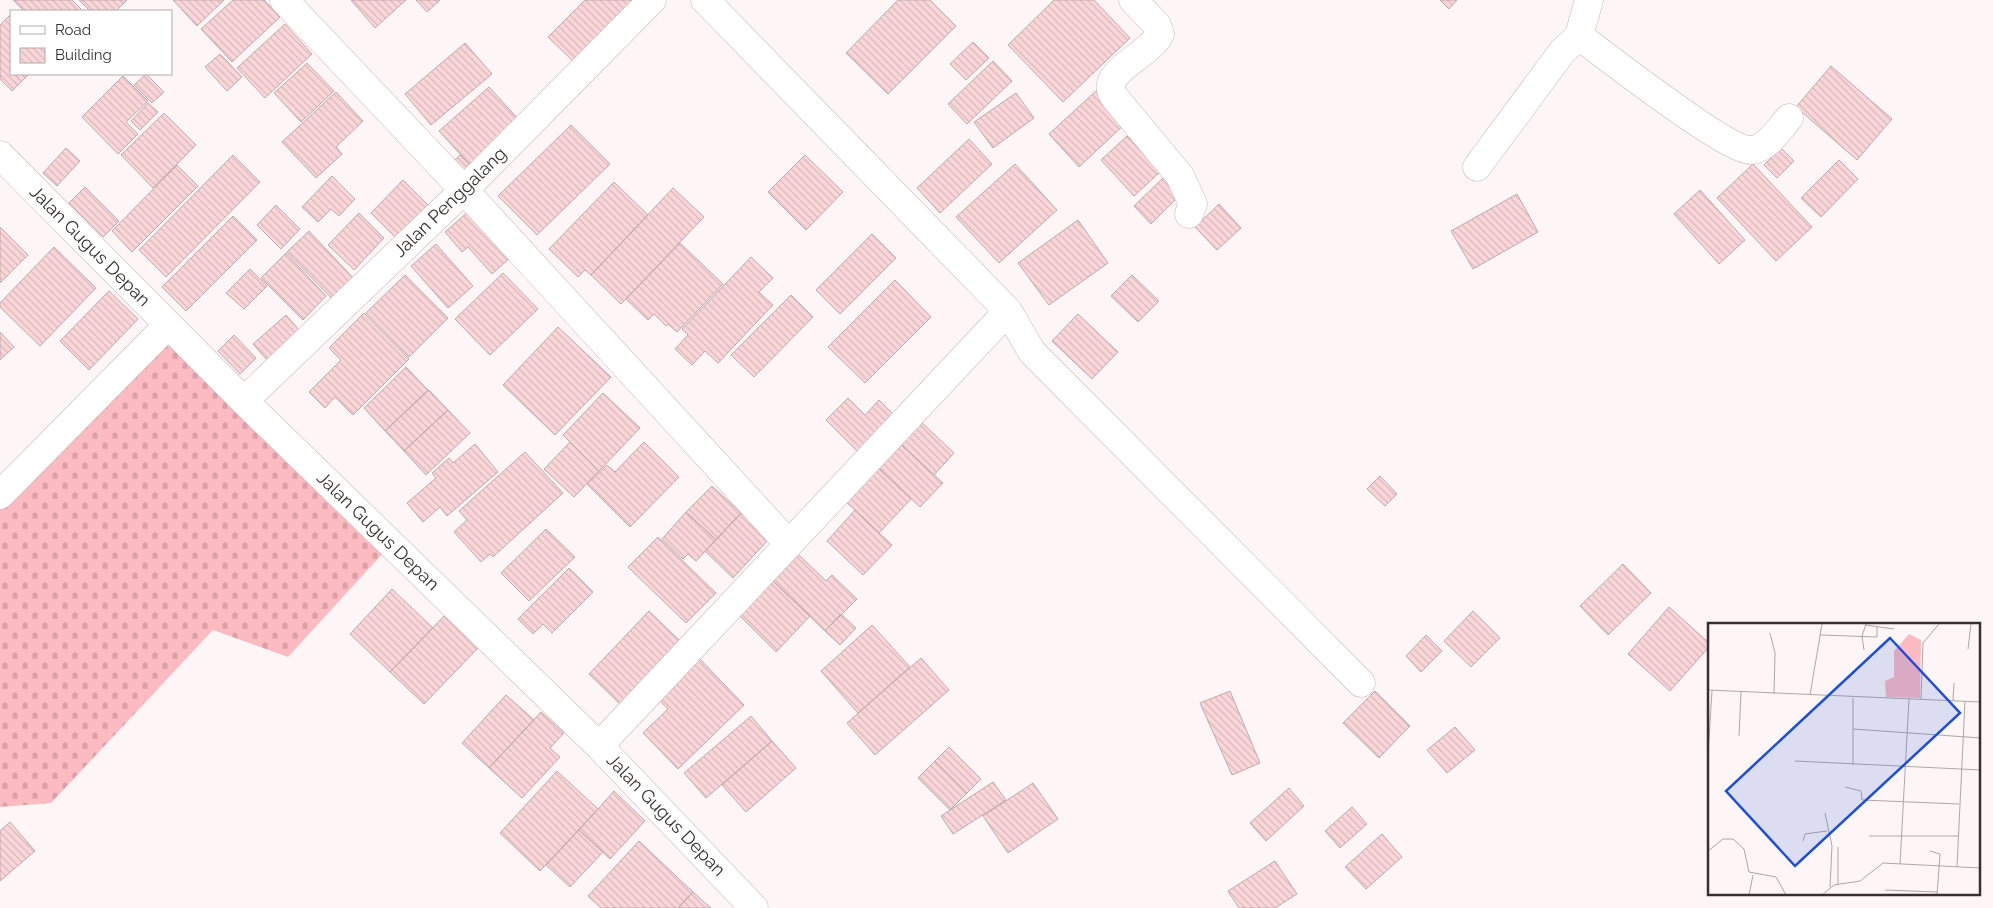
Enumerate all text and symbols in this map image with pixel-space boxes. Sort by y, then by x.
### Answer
legend [10,10,172,75]
text: Road [55,21,91,39]
text: Building [55,46,112,64]
street label: Jalan Penggalang [389,142,510,261]
street label: Jalan Gugus Depan [26,181,155,310]
street label: Jalan Gugus Depan [313,467,444,594]
inset map [1708,623,1980,896]
street label: Jalan Gugus Depan [603,749,730,880]

